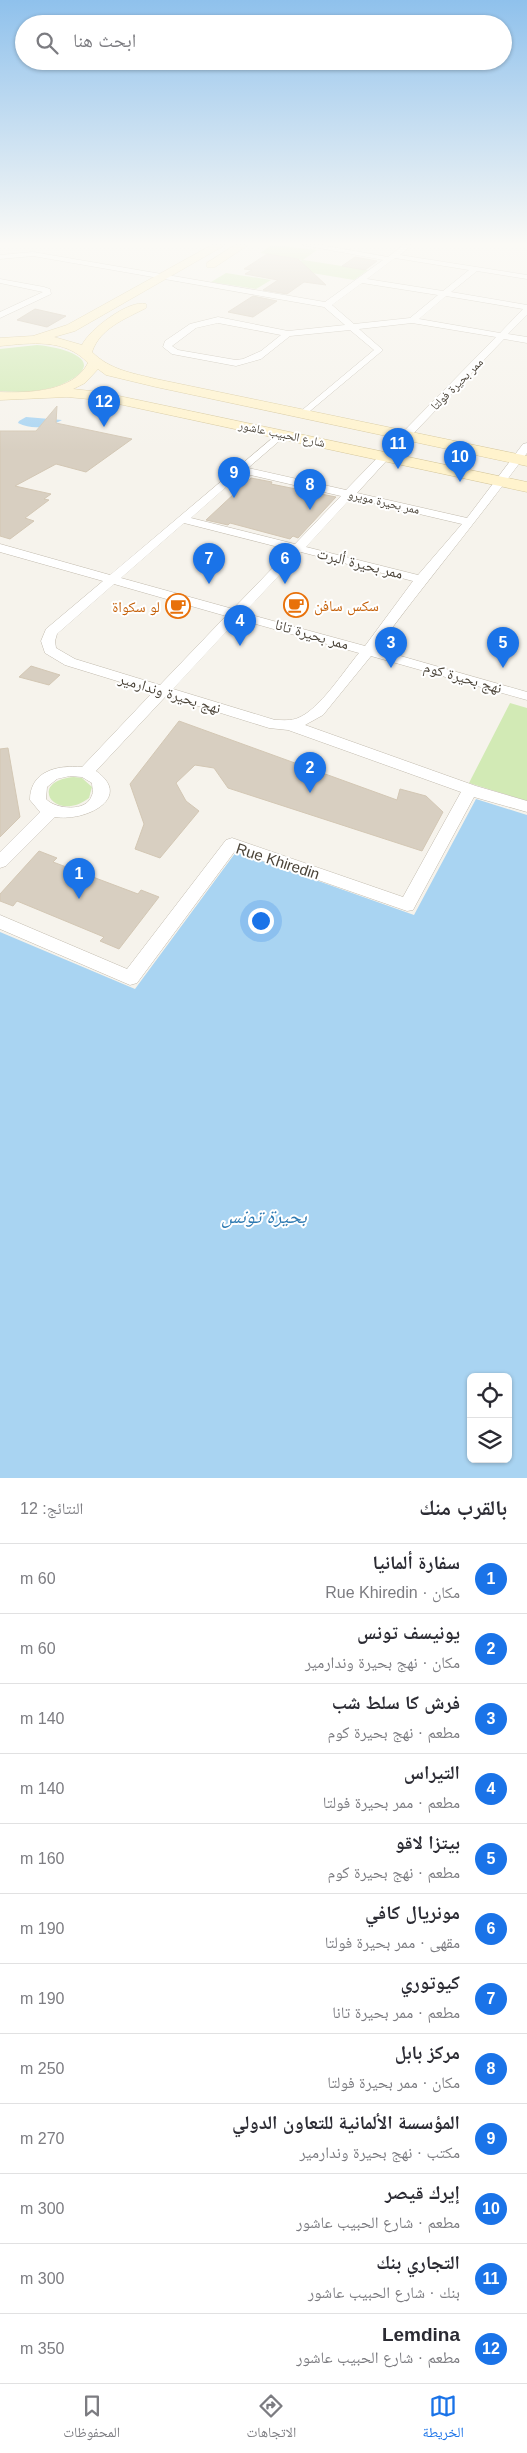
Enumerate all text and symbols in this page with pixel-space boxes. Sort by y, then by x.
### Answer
search box [15,15,512,70]
icon: search [33,29,61,57]
text: ابحث هنا [73,30,136,51]
street label: ممر بحيرة فولتا [428,355,486,413]
pin: 12 [88,386,120,427]
street label: شارع الحبيب عاشور [236,418,326,451]
pin: 11 [382,428,414,469]
pin: 10 [444,441,476,482]
pin: 9 [218,457,250,498]
pin: 8 [294,469,326,510]
street label: ممر بحيرة مويرو [347,487,421,517]
pin: 7 [193,543,225,584]
pin: 6 [269,543,301,584]
street label: ممر بحيرة ألبرت [315,544,405,583]
cafe icon: سكس سافن [283,592,309,618]
cafe icon: لو سكواة [165,593,191,619]
place label: سكس سافن [314,597,379,616]
place label: لو سكواة [112,598,160,616]
pin: 4 [224,605,256,646]
street label: ممر بحيرة تانا [273,615,351,654]
pin: 3 [375,627,407,668]
pin: 5 [487,627,519,668]
street label: نهج بحيرة كوم [421,658,504,698]
street label: نهج بحيرة وندارمير [115,669,223,719]
pin: 2 [294,752,326,793]
street label: Rue Khiredin [234,840,322,882]
pin: 1 [63,858,95,899]
your location [248,908,274,934]
water label: بحيرة تونس [221,1206,307,1228]
map controls [467,1373,512,1463]
button: locate [467,1373,512,1418]
button: layers [467,1418,512,1463]
text: بالقرب منك [419,1496,507,1519]
text: النتائج: 12 [20,1500,83,1517]
text: سفارة ألمانيا [373,1552,460,1573]
text: 60 m [20,1570,56,1587]
text: 1 [487,1570,495,1587]
text: مكان · Rue Khiredin [325,1584,460,1601]
text: يونيسف تونس [357,1622,460,1643]
text: 60 m [20,1640,56,1657]
text: 2 [487,1640,495,1657]
text: مكان · نهج بحيرة وندارمير [305,1654,460,1671]
text: فرش كا سلط شب [332,1692,460,1713]
text: 140 m [20,1710,64,1727]
text: 3 [487,1710,495,1727]
text: مطعم · نهج بحيرة كوم [328,1724,460,1741]
text: التيراس [404,1762,460,1783]
text: 140 m [20,1780,64,1797]
text: 4 [487,1780,495,1797]
text: مطعم · ممر بحيرة فولتا [323,1794,460,1811]
text: بيتزا لاقو [395,1832,460,1853]
text: 160 m [20,1850,64,1867]
text: 5 [487,1850,495,1867]
text: مطعم · نهج بحيرة كوم [328,1864,460,1881]
text: مونريال كافي [365,1902,460,1923]
text: 190 m [20,1920,64,1937]
text: 6 [487,1920,495,1937]
text: مقهى · ممر بحيرة فولتا [325,1934,460,1951]
text: كيوتوري [400,1972,460,1993]
text: 190 m [20,1990,64,2007]
text: 7 [487,1990,495,2007]
text: مطعم · ممر بحيرة تانا [332,2004,460,2021]
text: مركز بابل [395,2042,460,2063]
text: 250 m [20,2060,64,2077]
text: 8 [487,2060,495,2077]
text: مكان · ممر بحيرة فولتا [327,2074,460,2091]
text: المؤسسة الألمانية للتعاون الدولي [232,2112,460,2133]
text: 270 m [20,2130,64,2147]
text: 9 [487,2130,495,2147]
text: مكتب · نهج بحيرة وندارمير [299,2144,460,2161]
text: إيرك قيصر [385,2182,460,2203]
text: 300 m [20,2200,64,2217]
text: 10 [482,2200,500,2217]
text: مطعم · شارع الحبيب عاشور [296,2214,460,2231]
text: التجاري بنك [376,2252,460,2273]
text: 300 m [20,2270,64,2287]
text: 11 [483,2270,499,2287]
text: بنك · شارع الحبيب عاشور [308,2284,460,2301]
text: Lemdina [382,2324,460,2345]
text: 350 m [20,2340,64,2357]
text: 12 [482,2340,500,2357]
text: مطعم · شارع الحبيب عاشور [296,2349,460,2366]
tab: المحفوظات [63,2392,120,2446]
tab: الاتجاهات [247,2392,296,2446]
tab: الخريطة [423,2392,464,2446]

